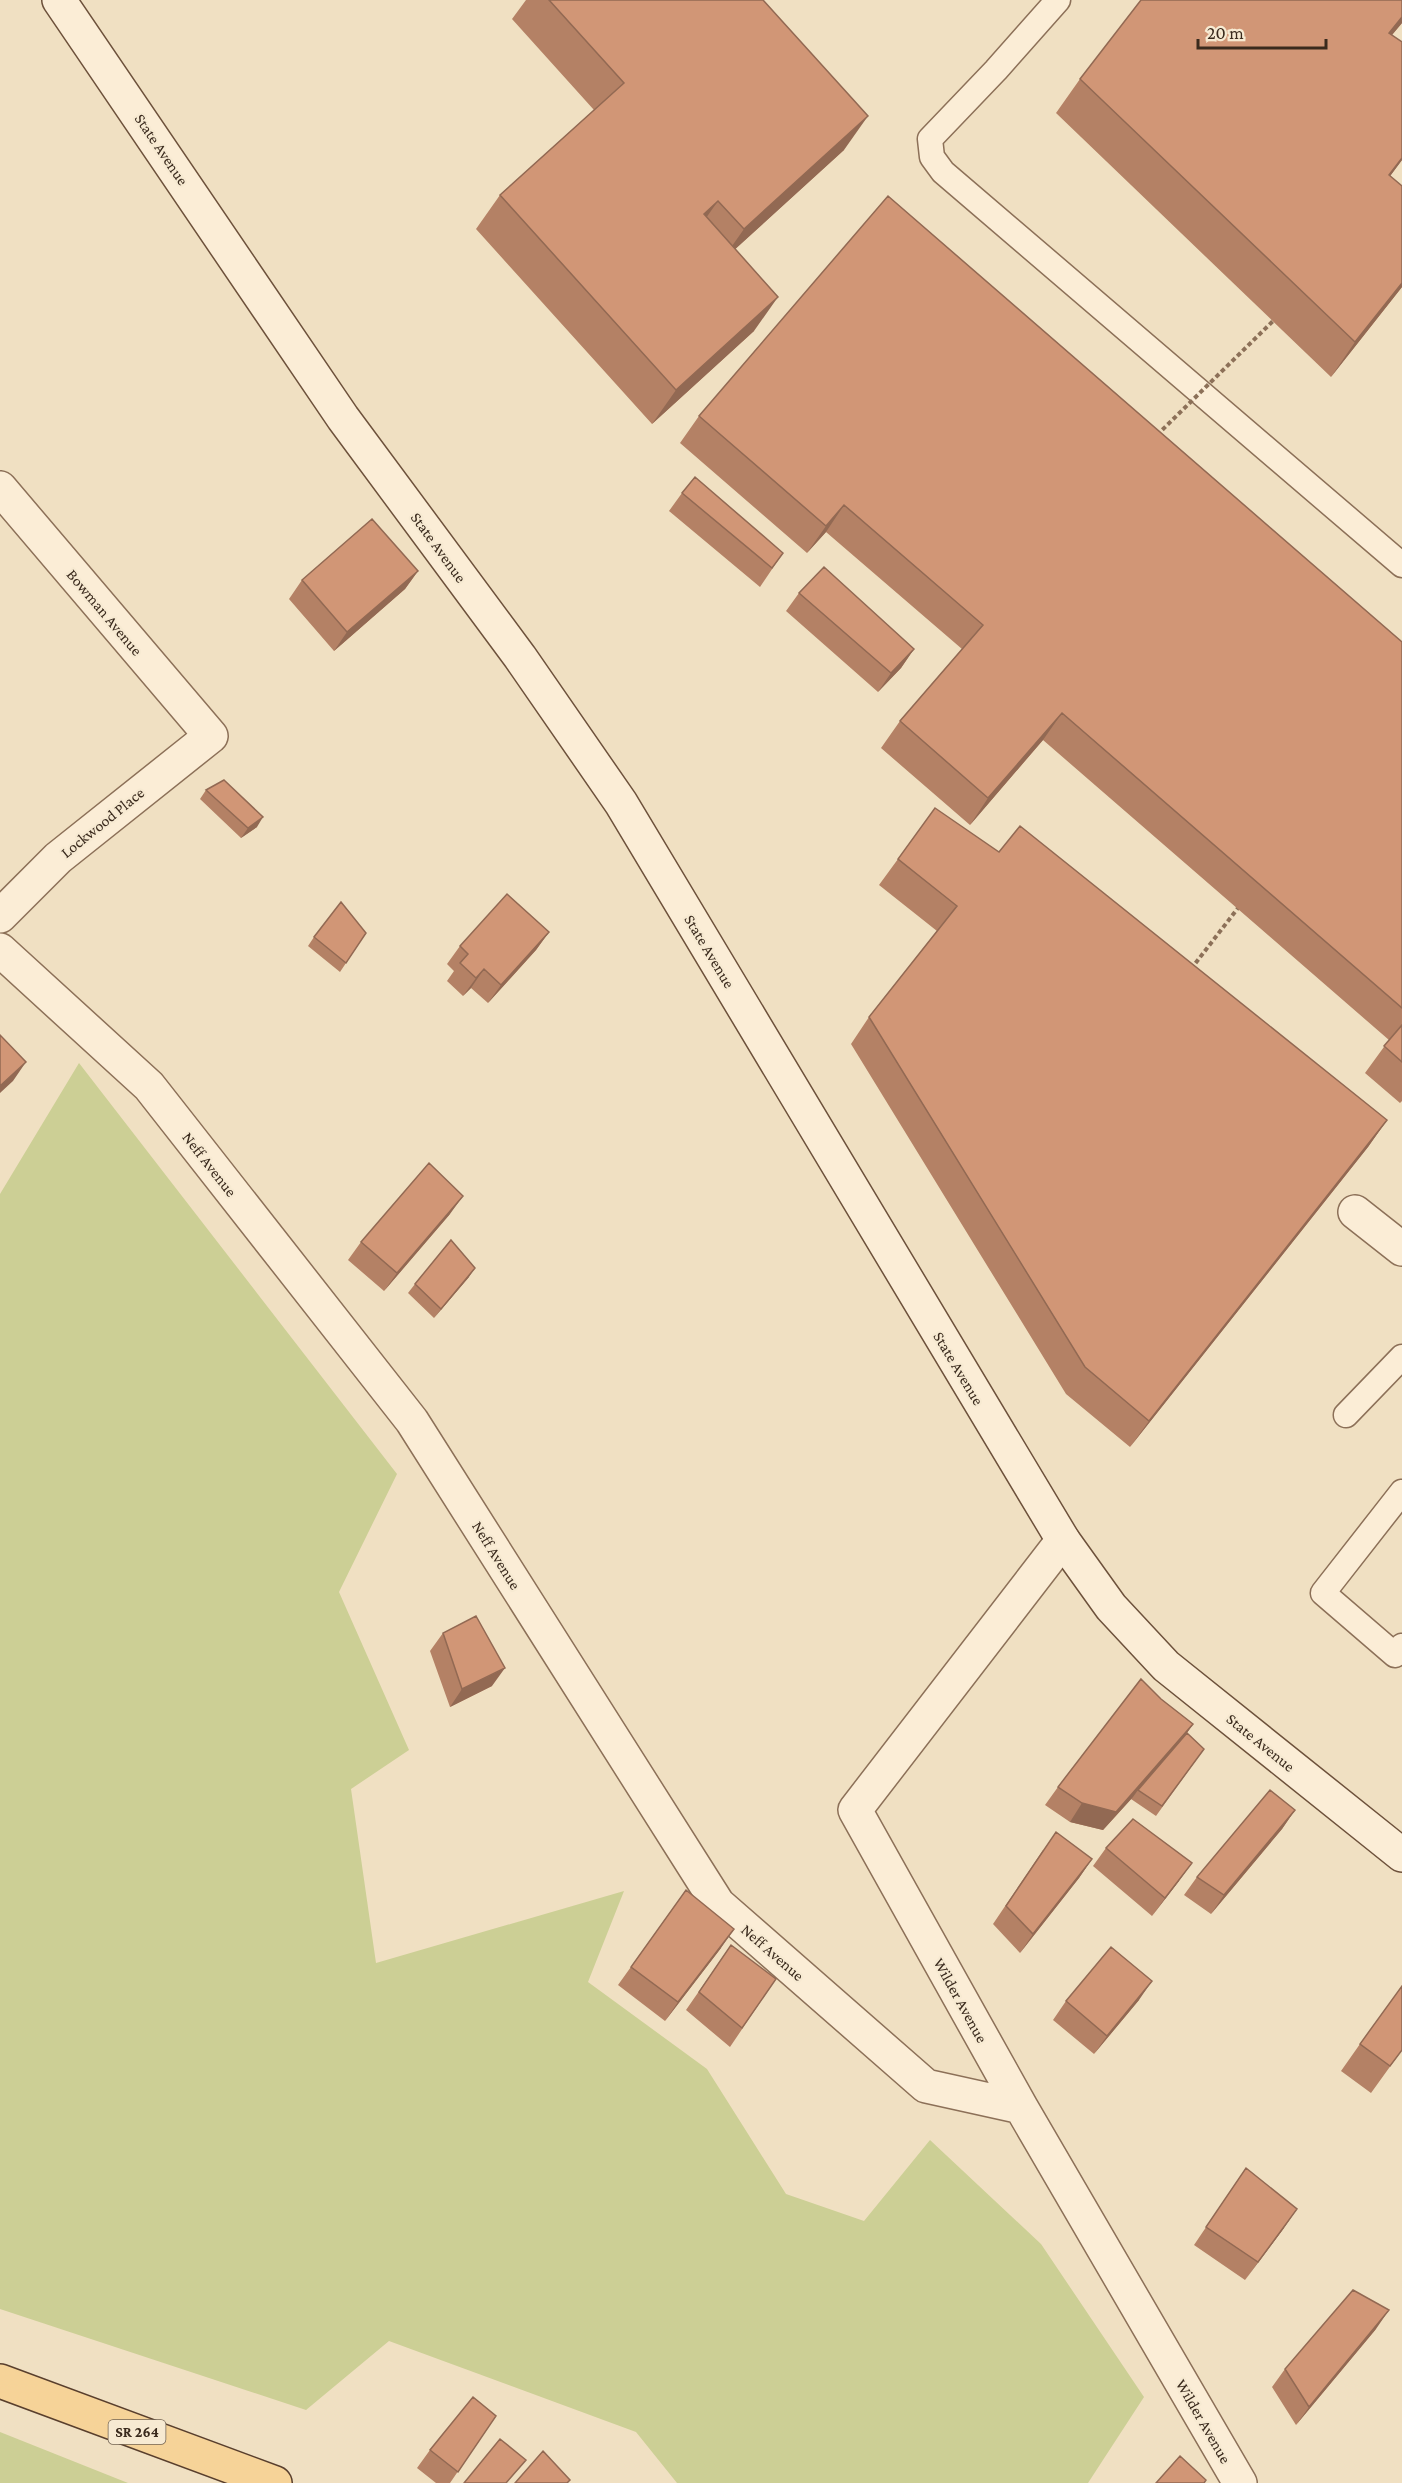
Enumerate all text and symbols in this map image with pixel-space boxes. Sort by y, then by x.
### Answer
scale bar [1198,12,1326,50]
text: 20 m [1207,23,1244,43]
street label: State Avenue [131,110,192,188]
street label: State Avenue [407,509,470,586]
street label: Bowman Avenue [64,566,146,659]
street label: Lockwood Place [57,784,147,861]
street label: State Avenue [681,912,738,991]
street label: Neff Avenue [179,1129,240,1200]
street label: State Avenue [930,1329,987,1408]
street label: Neff Avenue [469,1518,524,1592]
street label: State Avenue [1223,1710,1298,1775]
street label: Neff Avenue [738,1921,807,1984]
street label: Wilder Avenue [930,1955,991,2046]
street label: Wilder Avenue [1173,2376,1234,2466]
road number: SR 264 [108,2420,166,2444]

